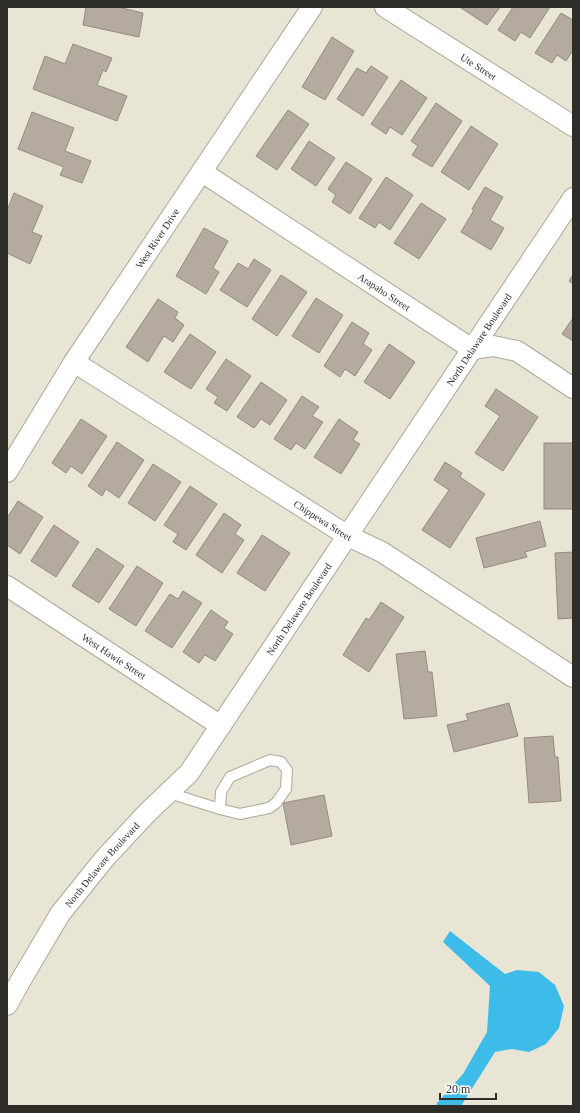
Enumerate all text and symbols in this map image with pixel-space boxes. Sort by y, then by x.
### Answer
street label: Ute Street [459,51,499,82]
street label: West River Drive [133,206,182,270]
street label: Arapaho Street [356,271,412,313]
street label: North Delaware Boulevard [444,292,514,388]
street label: Chippewa Street [292,498,354,543]
street label: North Delaware Boulevard [264,561,334,657]
street label: West Hawie Street [80,632,148,682]
street label: North Delaware Boulevard [63,820,142,910]
scale bar [440,1075,496,1101]
text: 20 m [446,1082,471,1096]

